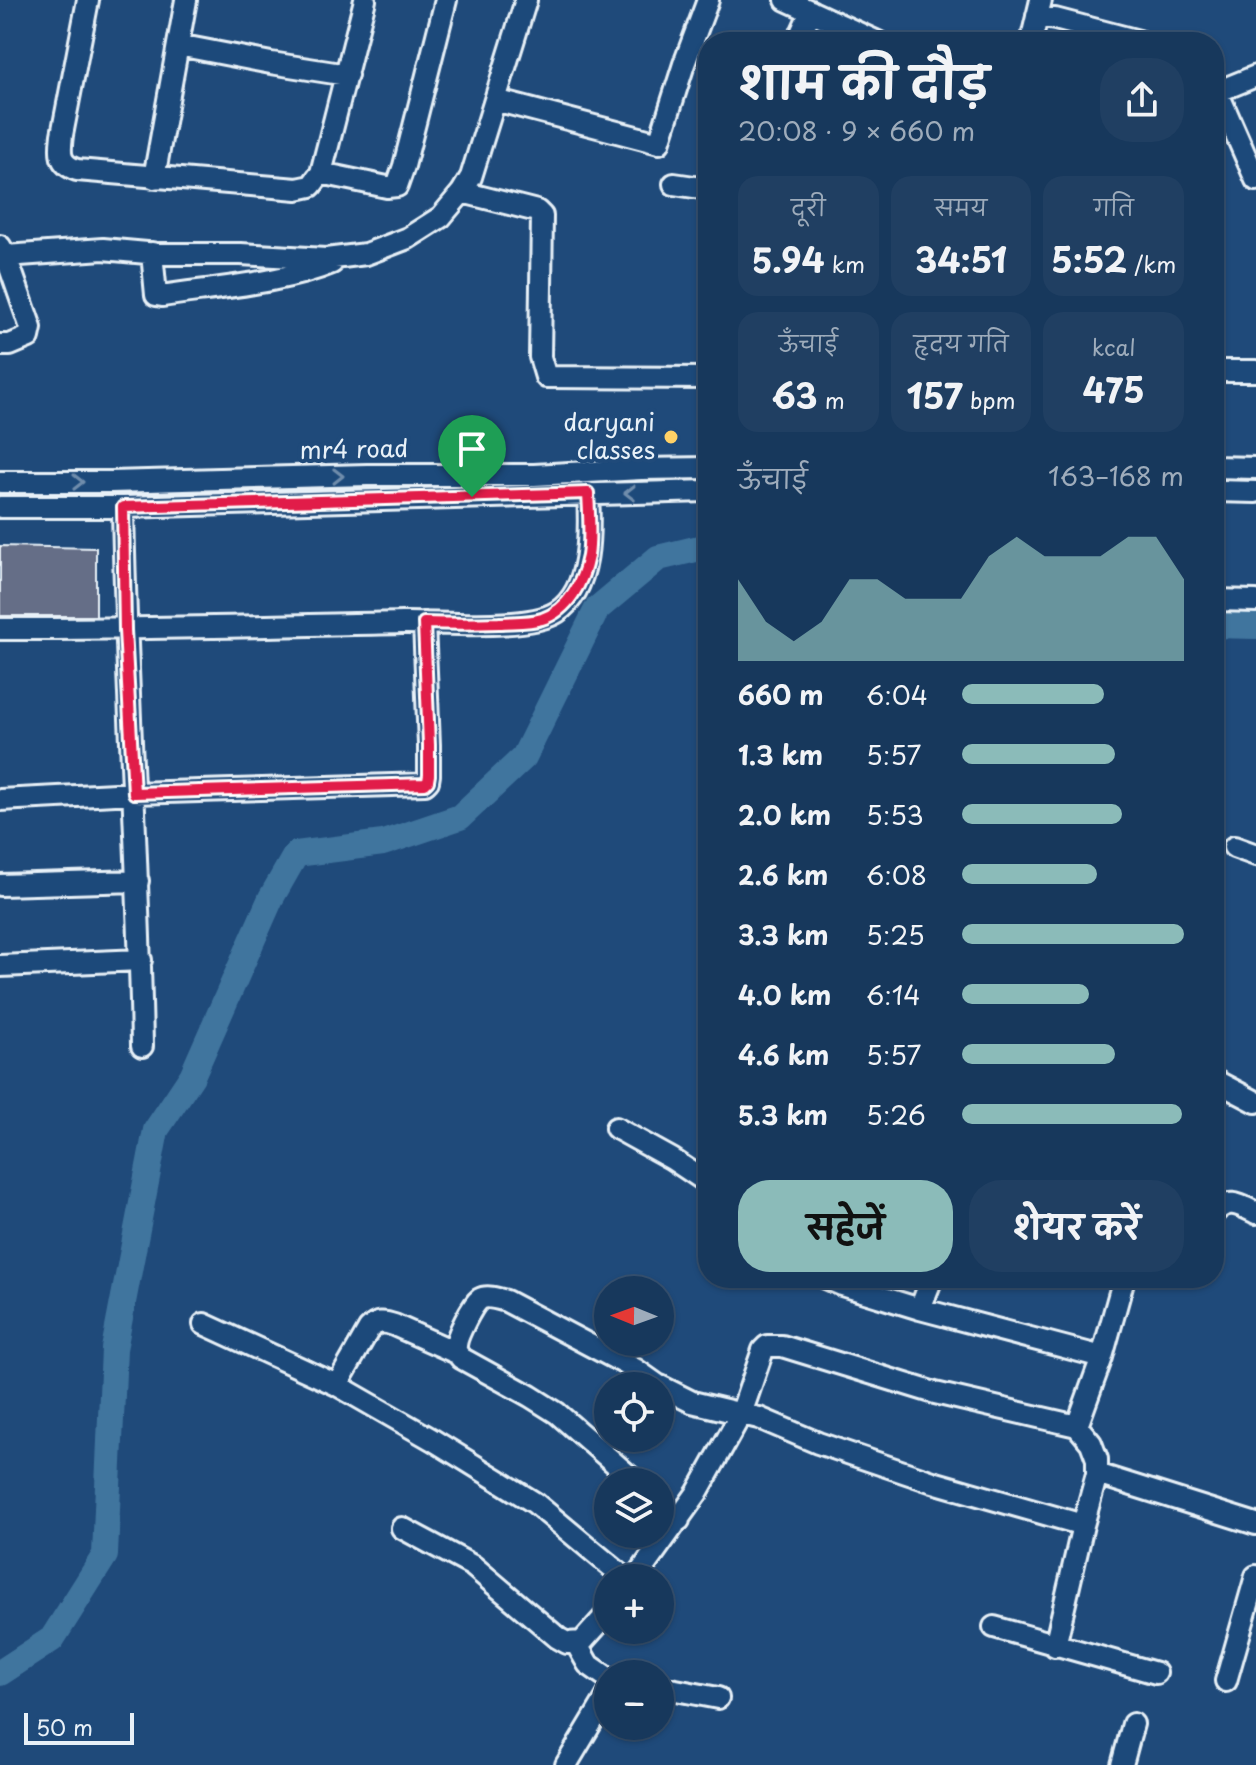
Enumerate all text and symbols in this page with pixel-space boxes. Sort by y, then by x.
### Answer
text: शाम की दौड़ [738,48,989,114]
button: share [1100,58,1184,142]
text: 20:08 · 9 × 660 m [738,111,975,150]
text: दूरी [791,190,826,223]
text: समय [935,190,987,223]
text: गति [1094,190,1134,223]
text: 5.94 [752,233,825,285]
text: 34:51 [915,233,1007,285]
text: 5:52 [1051,233,1127,285]
text: km [825,247,865,280]
text: /km [1127,247,1176,280]
text: ऊँचाई [779,326,838,359]
text: हृदय गति [914,326,1008,359]
text: kcal [1092,330,1136,363]
text: 475 [1083,363,1145,415]
text: 63 [772,369,818,421]
text: 157 [906,369,963,421]
text: m [818,383,845,416]
text: bpm [963,383,1016,416]
place label: daryani classes [563,403,655,467]
pin [438,415,506,497]
icon: arrive [450,427,494,471]
marker: daryani classes [662,428,680,446]
street label: mr4 road [299,429,409,467]
text: 163–168 m [1048,456,1184,495]
text: ऊँचाई [738,459,808,498]
one-way arrow [332,467,345,485]
one-way arrow [72,473,85,491]
one-way arrow [623,484,636,501]
text: 660 m [738,675,823,714]
text: 6:04 [866,675,928,714]
text: 1.3 km [738,735,823,774]
text: 5:57 [866,735,921,774]
text: 2.0 km [738,795,831,834]
text: 5:53 [866,795,924,834]
text: 2.6 km [738,855,828,894]
text: 6:08 [866,855,927,894]
text: 3.3 km [738,915,829,954]
text: 5:25 [866,915,925,954]
text: 4.0 km [738,975,831,1014]
text: 6:14 [866,975,921,1014]
text: 4.6 km [738,1035,829,1074]
text: 5:57 [866,1035,921,1074]
text: 5.3 km [738,1095,828,1134]
text: 5:26 [866,1095,926,1134]
button: सहेजें [738,1180,953,1272]
button: शेयर करें [969,1180,1184,1272]
north arrow [594,1276,674,1356]
map controls [594,1276,674,1740]
button: locate [594,1372,674,1452]
button: layers [594,1468,674,1548]
button: + [594,1564,674,1644]
button: − [594,1660,674,1740]
scale bar [24,1709,134,1745]
text: 50 m [36,1710,93,1743]

